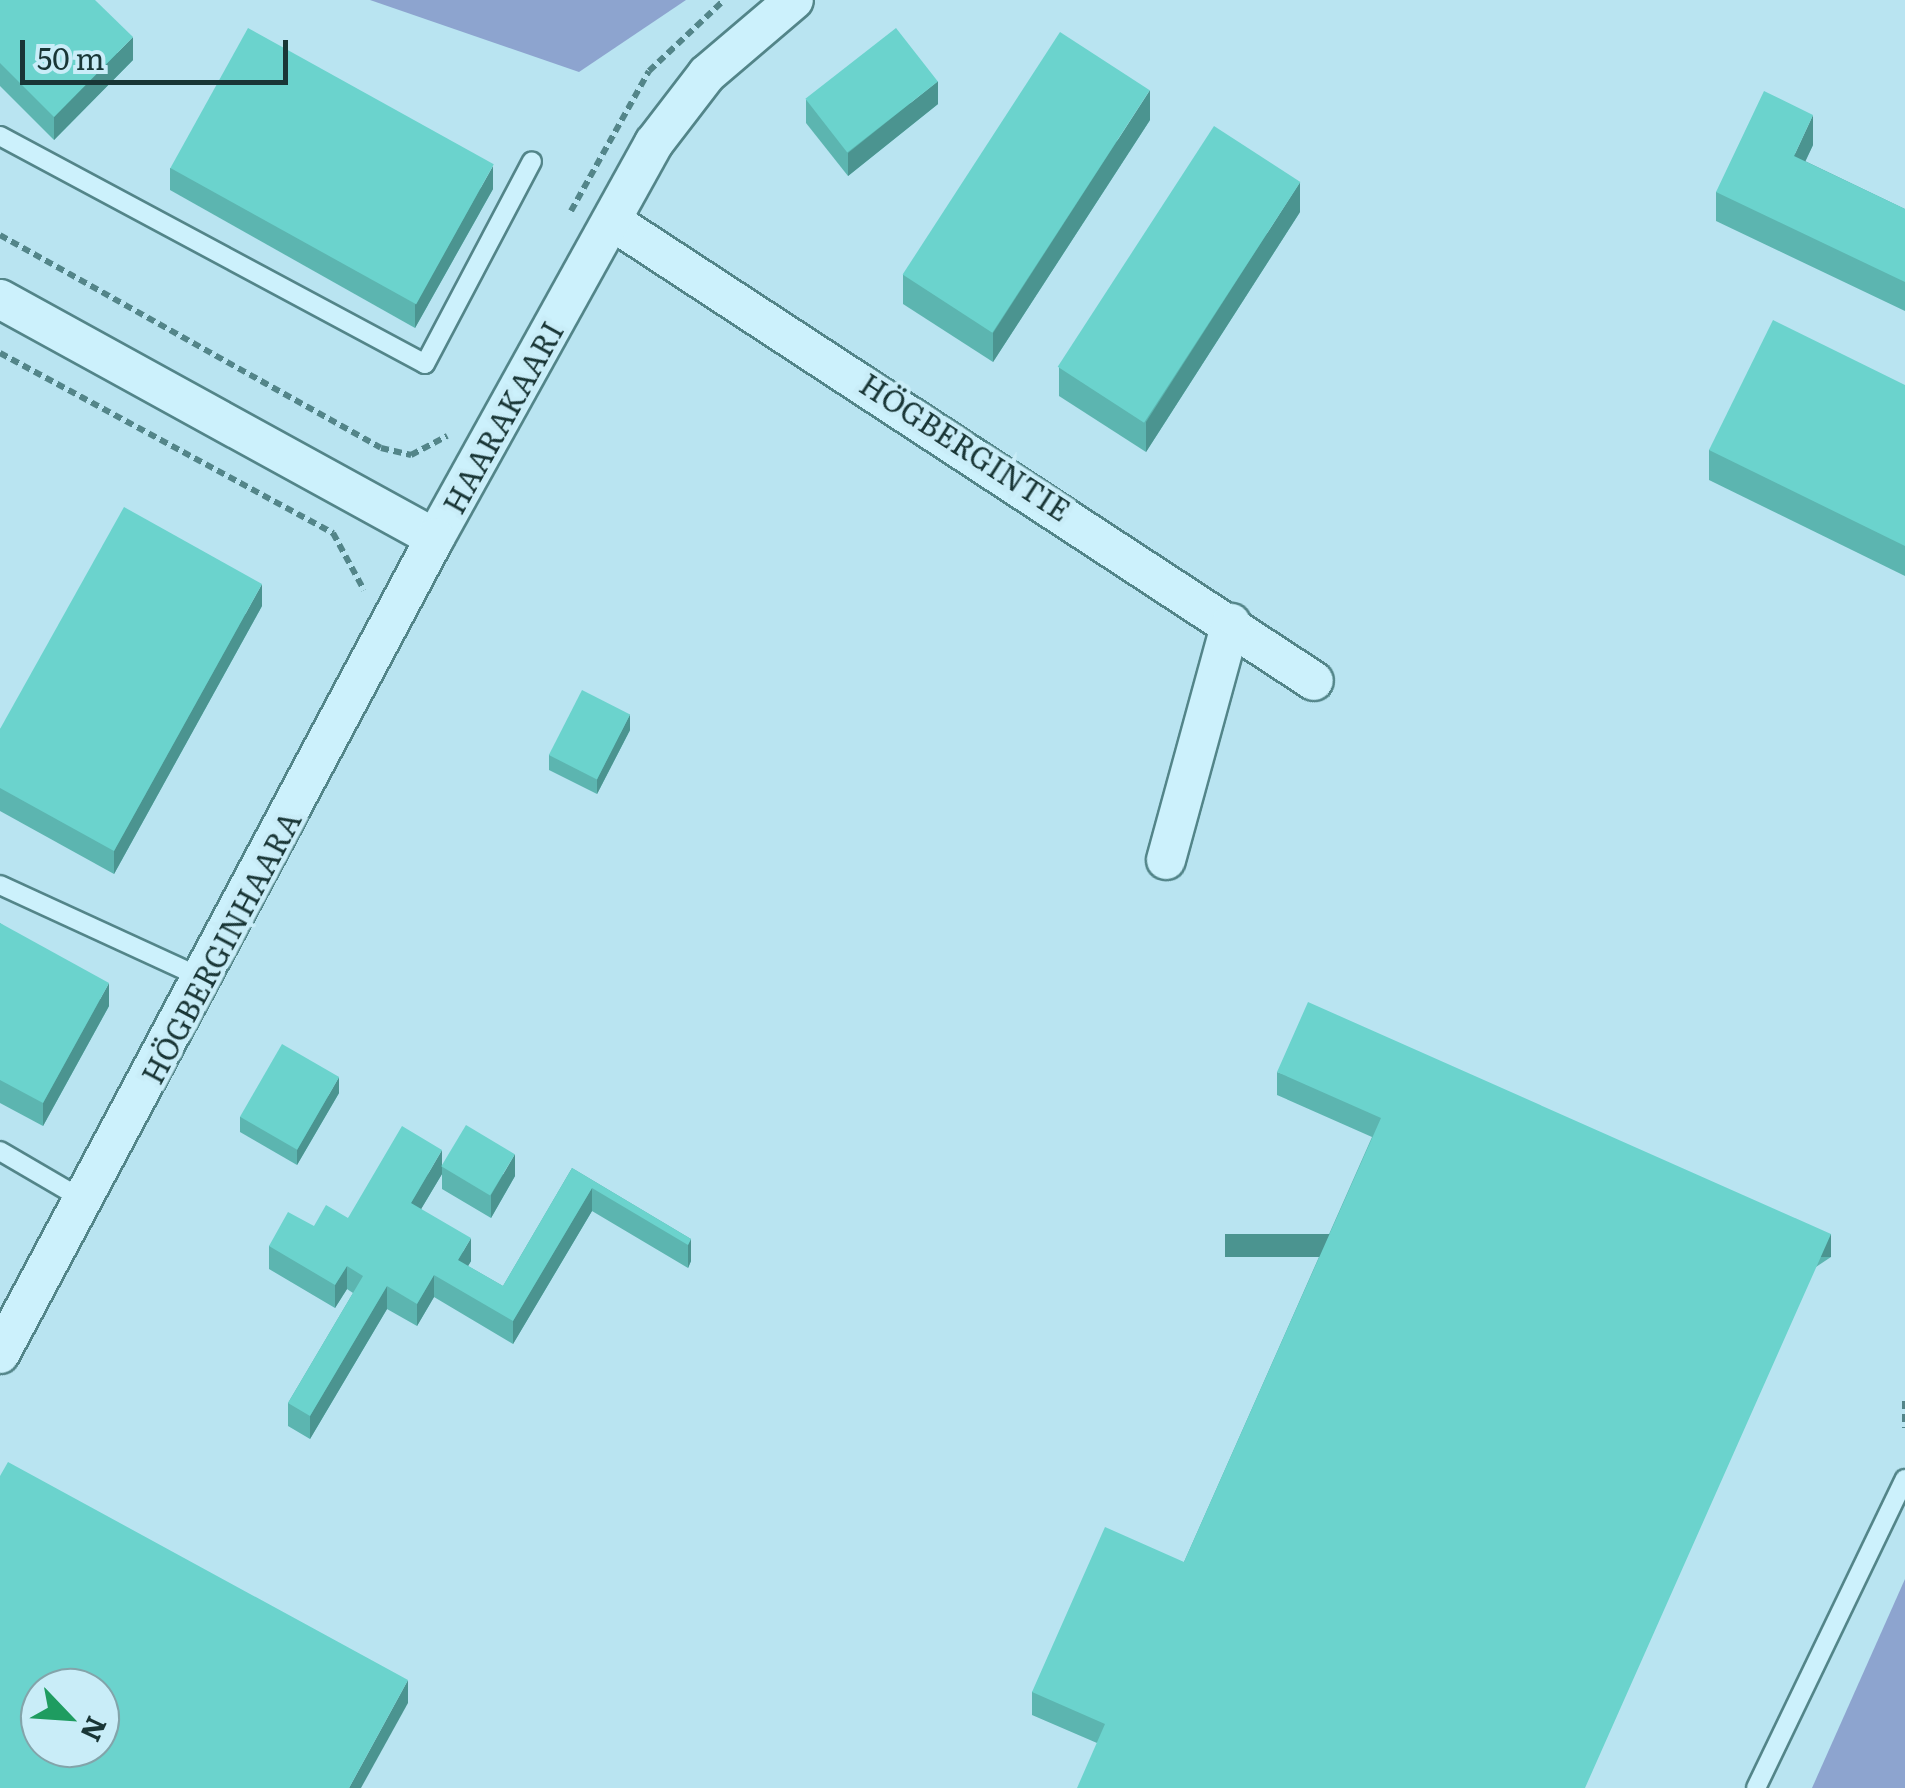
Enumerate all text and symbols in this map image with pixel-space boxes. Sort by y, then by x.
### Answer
scale bar [25,20,292,82]
text: 50 m [37,35,105,79]
street label: HAARAKAARI [434,315,570,519]
street label: HÖGBERGINTIE [854,365,1078,527]
street label: HÖGBERGINHAARA [133,805,307,1089]
north arrow [20,1668,120,1768]
text: N [71,1710,119,1749]

